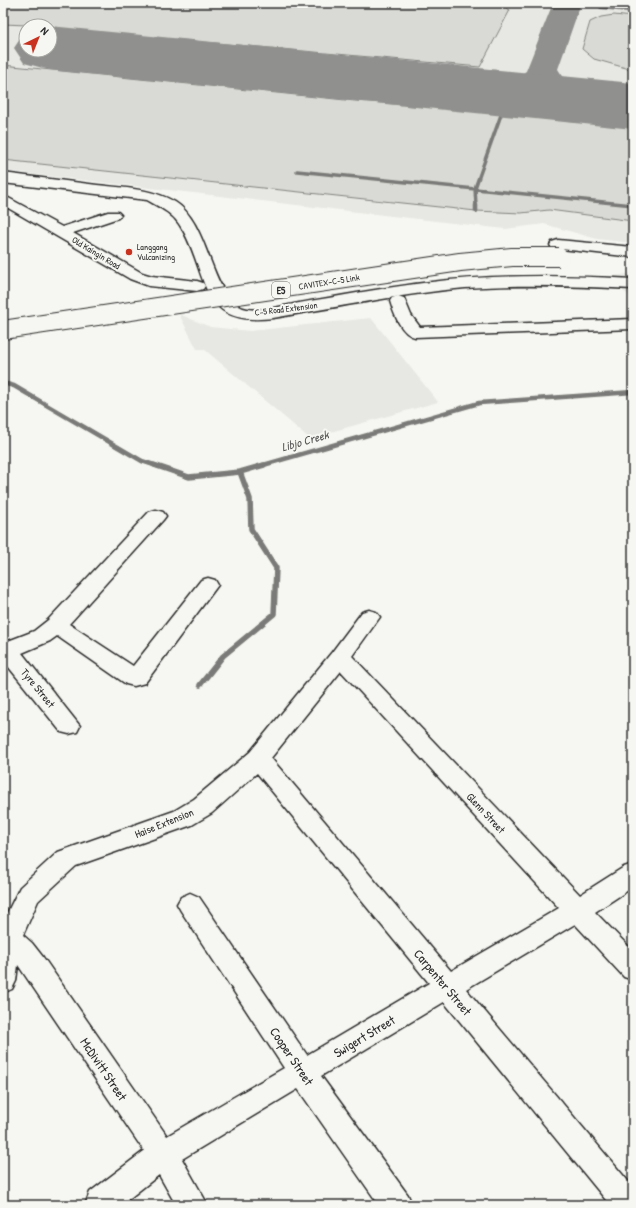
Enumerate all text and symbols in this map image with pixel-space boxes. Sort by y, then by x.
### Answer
north arrow [18,18,58,58]
text: N [38,24,52,38]
street label: Old Kaingin Road [70,234,123,272]
place label: Langgang Vulcanizing [137,241,175,263]
marker: Langgang Vulcanizing [124,247,134,257]
street label: CAVITEX–C-5 Link [298,271,361,293]
road number: E5 [272,282,290,298]
street label: C-5 Road Extension [254,299,318,319]
water label: Libjo Creek [279,425,331,455]
street label: Tyre Street [18,666,58,711]
street label: Glenn Street [464,790,509,836]
street label: Haise Extension [133,805,195,841]
street label: Carpenter Street [410,945,477,1019]
street label: Swigert Street [330,1010,398,1061]
street label: Cooper Street [266,1023,318,1089]
street label: McDivitt Street [76,1034,132,1104]

